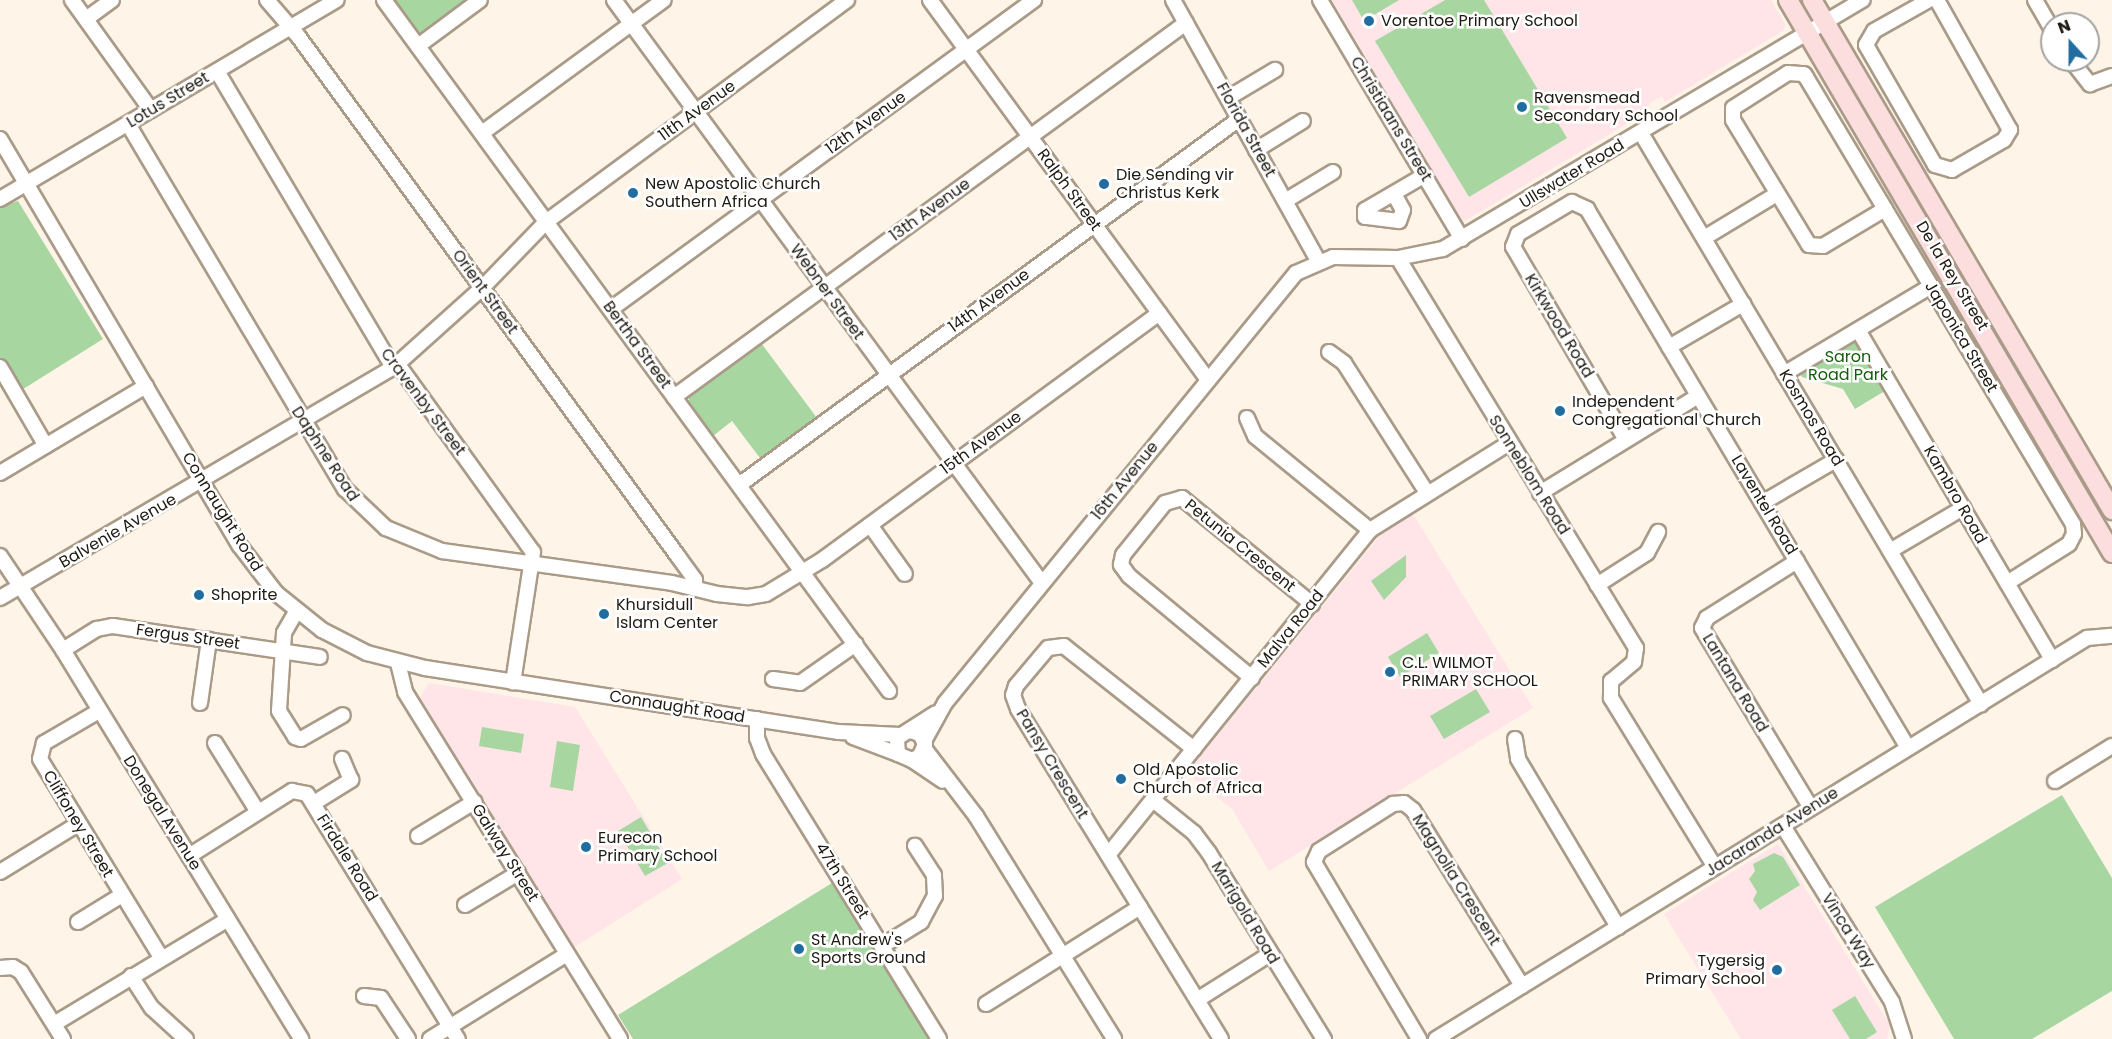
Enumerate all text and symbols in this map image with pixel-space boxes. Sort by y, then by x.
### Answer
place label: Vorentoe Primary School [1381,11,1578,31]
north arrow [2040,12,2100,72]
marker: Vorentoe Primary School [1362,14,1376,28]
text: N [2054,14,2074,39]
street label: Christiaans Street [1346,53,1436,185]
street label: Lotus Street [123,68,213,132]
street label: 11th Avenue [655,77,739,145]
street label: Florida Street [1212,79,1280,181]
street label: 12th Avenue [822,87,910,159]
place label: Ravensmead Secondary School [1534,88,1678,126]
marker: Ravensmead Secondary School [1515,100,1529,114]
street label: Ullswater Road [1516,135,1628,213]
street label: Ralph Street [1033,145,1105,235]
place label: Die Sending vir Christus Kerk [1116,165,1234,203]
place label: New Apostolic Church Southern Africa [645,174,820,212]
street label: 13th Avenue [886,174,974,246]
marker: Die Sending vir Christus Kerk [1097,177,1111,191]
marker: New Apostolic Church Southern Africa [626,186,640,200]
street label: De la Rey Street [1912,218,1992,334]
street label: Webner Street [786,240,868,344]
street label: Orient Street [448,246,522,338]
street label: 14th Avenue [945,265,1033,337]
street label: Kirkwood Road [1520,270,1598,382]
street label: Japonica Street [1920,278,2002,396]
street label: Bertha Street [599,297,675,393]
street label: Cravenby Street [376,345,470,459]
park label: Saron Road Park [1808,347,1888,385]
street label: Kosmos Road [1775,366,1847,470]
place label: Independent Congregational Church [1572,392,1761,430]
street label: Daphne Road [287,403,363,505]
marker: Independent Congregational Church [1553,404,1567,418]
street label: 15th Avenue [937,407,1025,479]
street label: Sonneblom Road [1484,412,1574,538]
street label: 16th Avenue [1087,438,1163,524]
street label: Kambro Road [1919,443,1991,547]
street label: Connaught Road [178,449,266,575]
street label: Laventel Road [1727,452,1801,558]
street label: Balvenie Avenue [56,490,180,572]
street label: Petunia Crescent [1181,495,1299,597]
place label: Shoprite [211,585,277,605]
street label: Malva Road [1254,586,1328,672]
marker: Shoprite [192,588,206,602]
place label: Khursidull Islam Center [616,595,718,633]
marker: Khursidull Islam Center [597,607,611,621]
street label: Fergus Street [135,620,241,654]
street label: Lantana Road [1698,630,1772,736]
place label: C.L. WILMOT PRIMARY SCHOOL [1402,653,1538,691]
marker: C.L. WILMOT PRIMARY SCHOOL [1383,665,1397,679]
street label: Connaught Road [608,687,746,727]
street label: Pansy Crescent [1012,706,1092,822]
street label: Donegal Avenue [119,752,205,874]
place label: Old Apostolic Church of Africa [1133,760,1262,798]
street label: Cliffoney Street [39,767,117,881]
marker: Old Apostolic Church of Africa [1114,772,1128,786]
street label: Jacaranda Avenue [1702,783,1842,881]
street label: Galway Street [467,801,543,905]
street label: Firdale Road [313,811,381,905]
street label: Magnolia Crescent [1408,811,1504,949]
place label: Eurecon Primary School [598,828,717,866]
street label: 47th Street [811,839,873,923]
marker: Eurecon Primary School [579,840,593,854]
street label: Marigold Road [1207,858,1283,968]
street label: Vinca Way [1817,890,1879,972]
place label: St Andrew's Sports Ground [811,930,926,968]
marker: St Andrew's Sports Ground [792,942,806,956]
place label: Tygersig Primary School [1646,951,1765,989]
marker: Tygersig Primary School [1770,963,1784,977]

